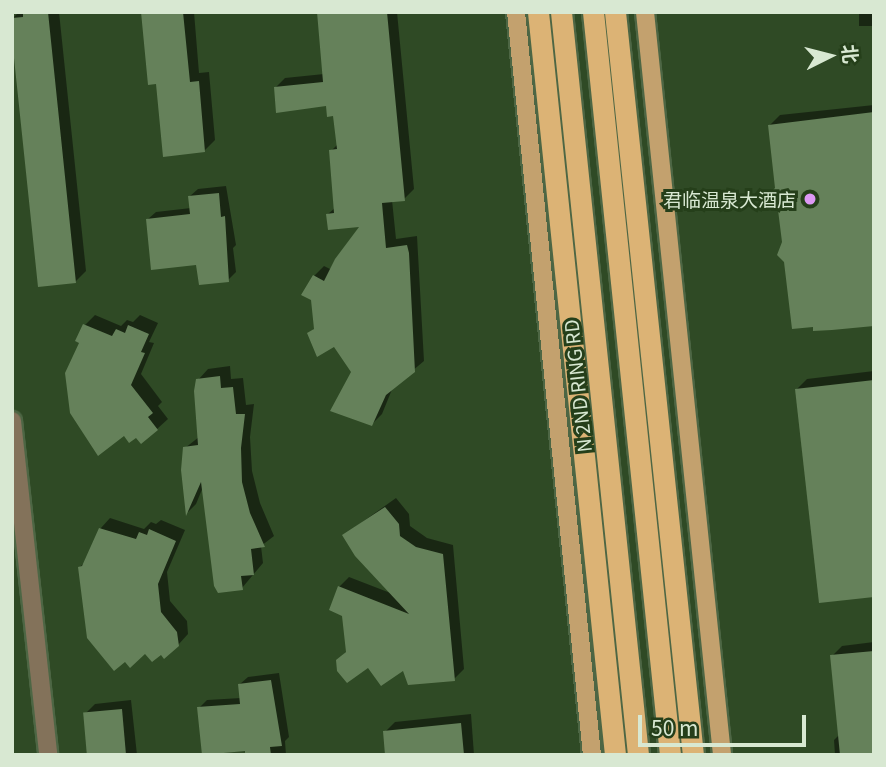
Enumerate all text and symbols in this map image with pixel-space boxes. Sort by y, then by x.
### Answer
north arrow [795,21,865,91]
text: 北 [837,43,866,65]
place label: 君临温泉大酒店 [663,188,796,210]
marker: 君临温泉大酒店 [802,191,818,207]
street label: N 2ND RING RD [559,318,595,454]
scale bar [641,700,809,744]
text: 50 m [651,712,698,742]

